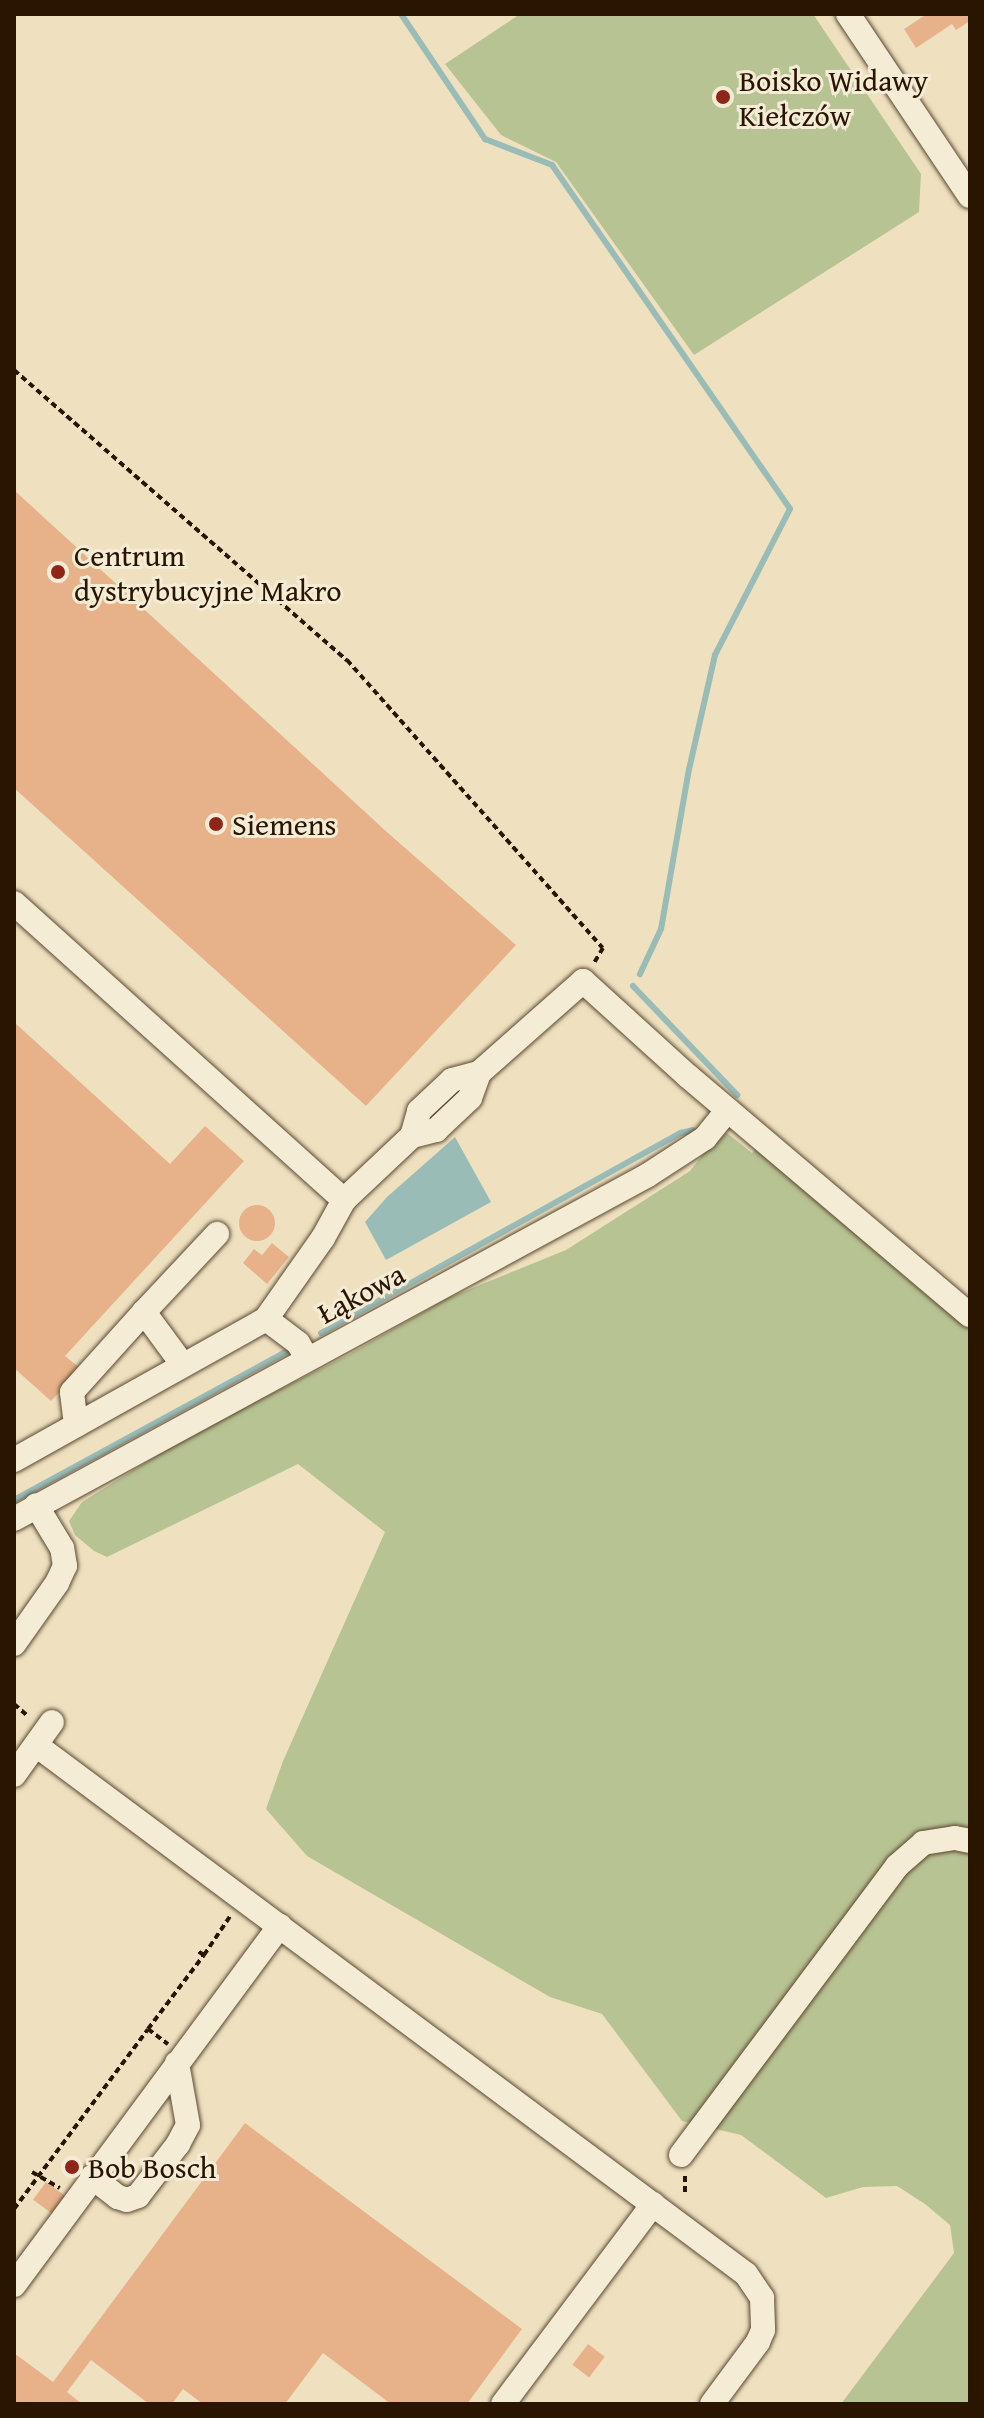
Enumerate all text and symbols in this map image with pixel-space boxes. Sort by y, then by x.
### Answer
place label: Boisko Widawy Kiełczów [739,62,928,132]
marker: Boisko Widawy Kiełczów [714,88,732,106]
place label: Centrum dystrybucyjne Makro [74,537,342,608]
marker: Centrum dystrybucyjne Makro [49,563,67,581]
place label: Siemens [232,806,336,842]
marker: Siemens [207,815,225,833]
street label: Łąkowa [311,1255,411,1331]
place label: Bob Bosch [88,2149,216,2185]
marker: Bob Bosch [63,2158,81,2176]

